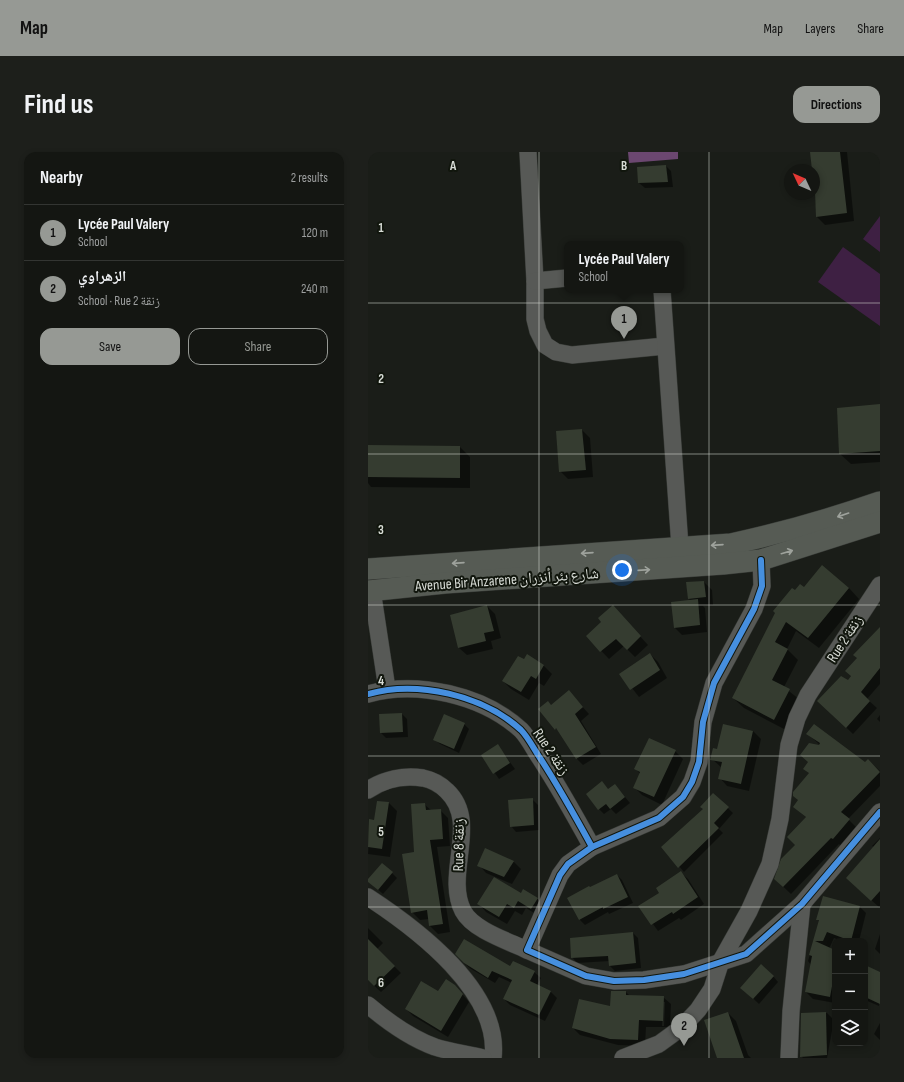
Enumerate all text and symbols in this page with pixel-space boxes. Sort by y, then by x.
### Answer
text: Map [20,17,48,40]
text: Map [763,20,783,37]
text: Layers [805,20,835,37]
text: Share [857,20,884,37]
button: Directions [793,86,880,123]
text: Find us [24,88,93,121]
text: A [449,158,457,174]
text: B [621,158,627,174]
north arrow [784,164,820,200]
text: Nearby [40,168,83,188]
text: 2 results [291,170,328,186]
text: Lycée Paul Valery [78,215,169,234]
text: 1 [378,220,384,236]
text: 1 [50,225,56,241]
text: 120 m [302,225,328,241]
text: School [78,234,108,250]
popup [564,241,684,293]
text: Lycée Paul Valery [578,250,670,269]
text: الزهراوي [78,267,126,286]
text: School [578,269,608,285]
text: 2 [50,281,56,297]
text: 240 m [301,281,328,297]
text: School · Rue 2 زنقة [78,293,160,309]
pin: 1 [611,306,637,339]
button: Save [40,328,180,365]
button: Share [188,328,328,365]
text: 2 [378,371,384,387]
one-way arrow [837,512,850,519]
text: 3 [378,522,384,538]
one-way arrow [711,541,724,548]
one-way arrow [780,548,793,556]
one-way arrow [581,550,594,557]
one-way arrow [452,559,465,566]
your location [612,560,632,580]
street label: Avenue Bir Anzarene شارع بئر أنزران [413,564,600,596]
one-way arrow [637,566,650,573]
street label: Rue 2 زنقة [823,612,867,666]
text: 4 [378,673,384,689]
street label: Rue 2 زنقة [528,725,574,779]
street label: Rue 8 زنقة [449,818,469,872]
text: 5 [378,824,384,840]
map controls [832,938,868,1046]
button: + [832,938,868,974]
button: − [832,974,868,1010]
text: 6 [378,975,384,991]
button: layers [832,1010,868,1046]
pin: 2 [671,1013,697,1046]

